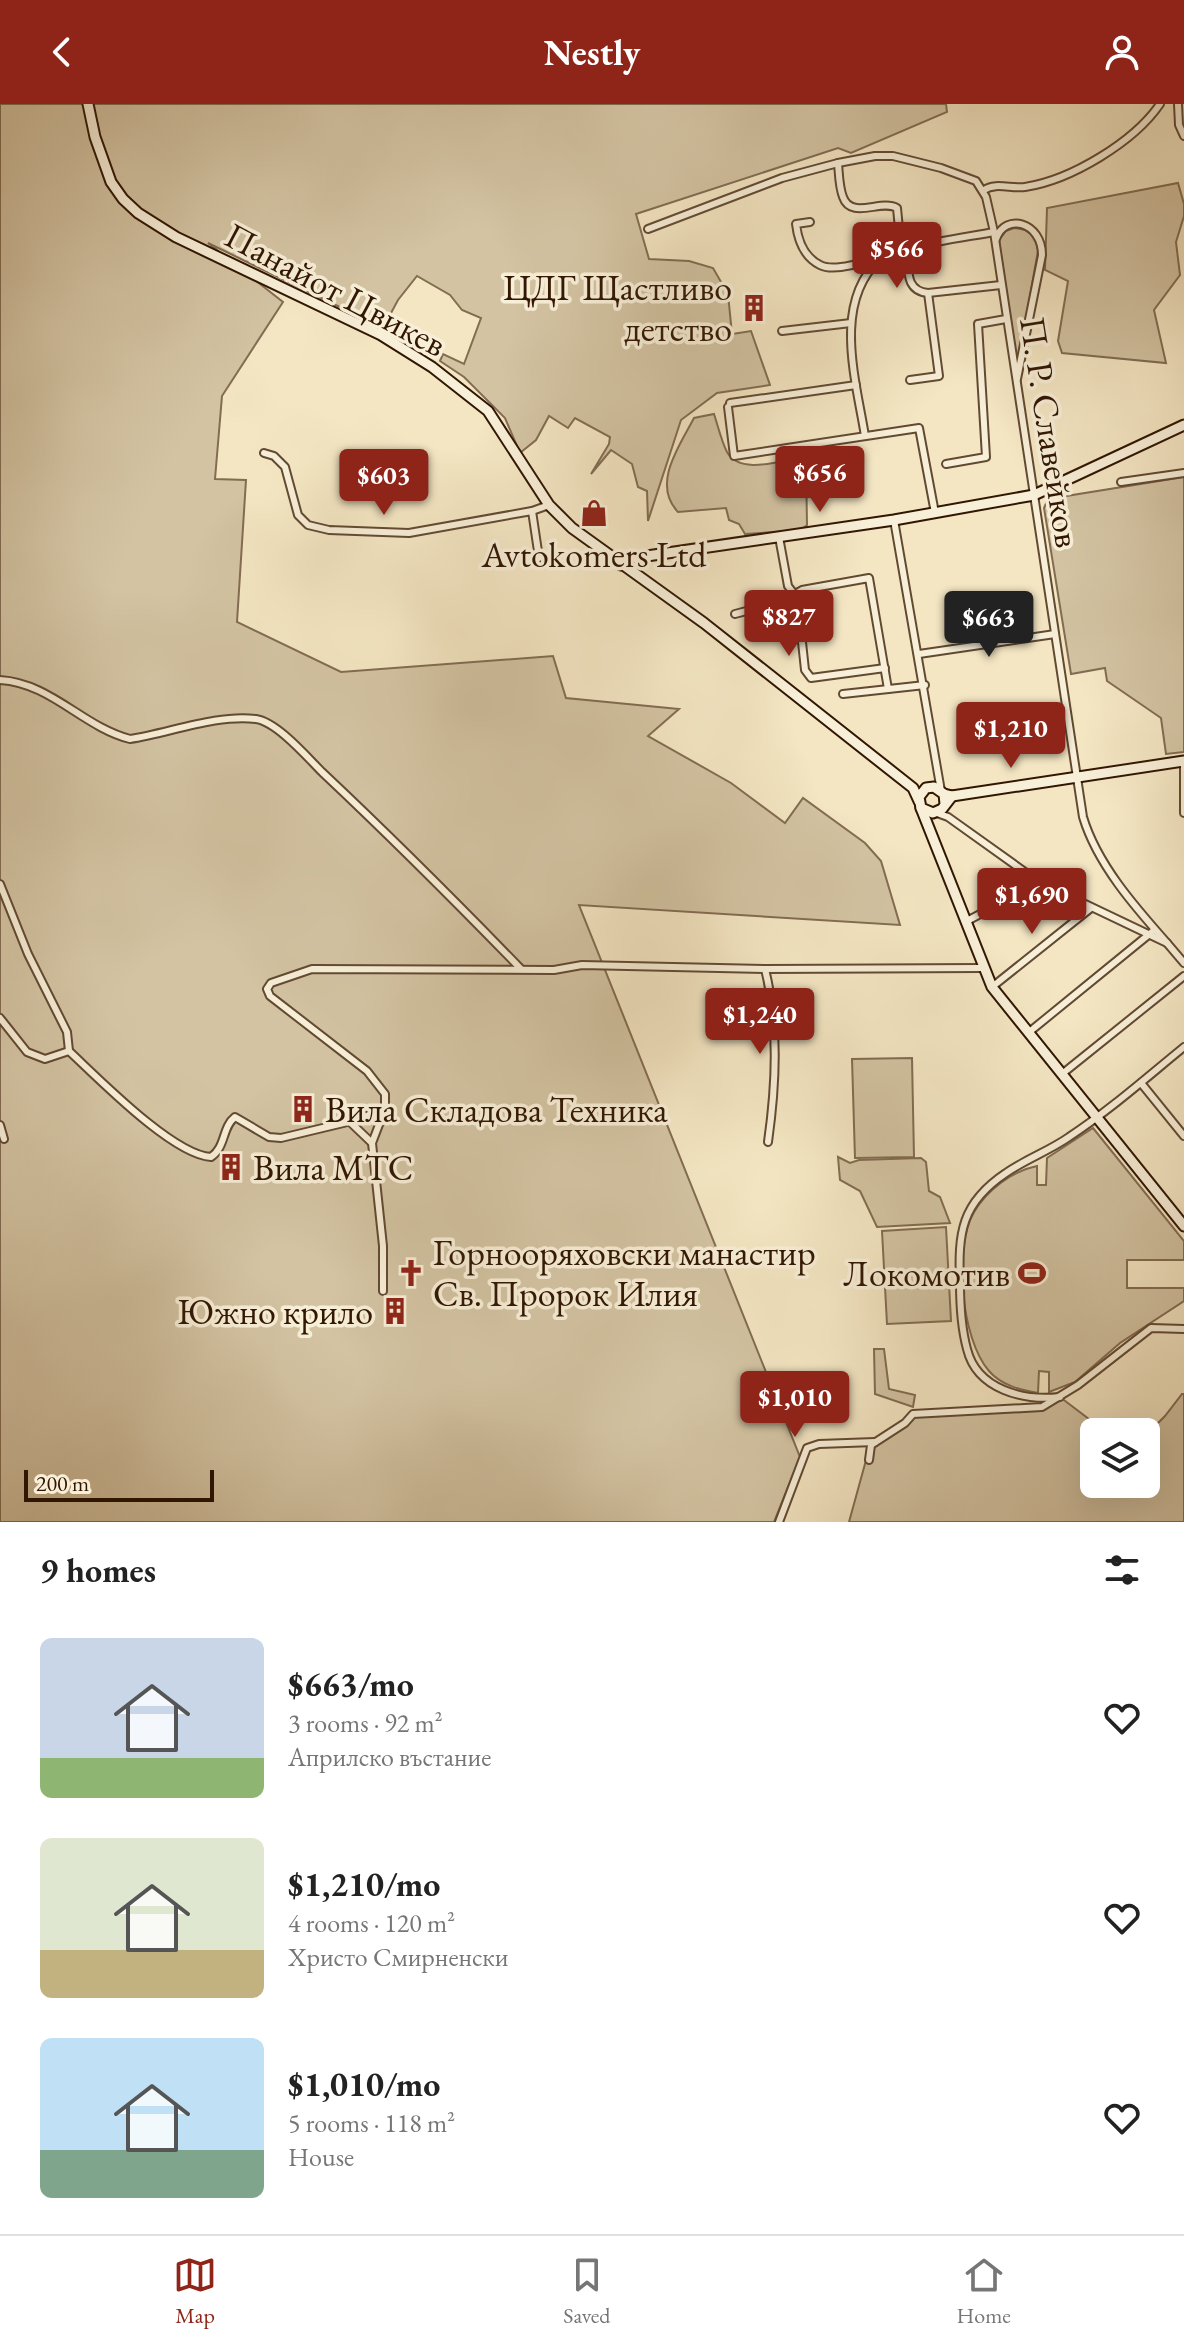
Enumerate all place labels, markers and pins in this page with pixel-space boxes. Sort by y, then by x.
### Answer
pin: $566 [850,222,944,290]
place label: ЦДГ Щастливо детство [503,264,732,352]
building icon: ЦДГ Щастливо детство [739,293,769,323]
pin: $656 [773,446,867,514]
pin: $603 [337,449,431,517]
shop icon: Avtokomers Ltd [579,498,609,528]
place label: Avtokomers Ltd [481,531,707,578]
pin: $827 [742,590,836,658]
pin: $663 [942,591,1036,659]
pin: $1,210 [946,702,1076,770]
pin: $1,690 [967,868,1097,936]
pin: $1,240 [695,988,825,1056]
place label: Вила Складова Техника [325,1086,668,1133]
building icon: Вила Складова Техника [288,1094,318,1124]
place label: Вила МТС [253,1144,413,1191]
building icon: Вила МТС [216,1152,246,1182]
place label: Горнооряховски манастир Св. Пророк Илия [433,1229,816,1317]
place label: Локомотив [843,1250,1010,1297]
church icon: Горнооряховски манастир Св. Пророк Илия [396,1258,426,1288]
sports icon: Локомотив [1017,1258,1047,1288]
place label: Южно крило [177,1288,373,1335]
building icon: Южно крило [380,1296,410,1326]
pin: $1,010 [730,1371,860,1439]

